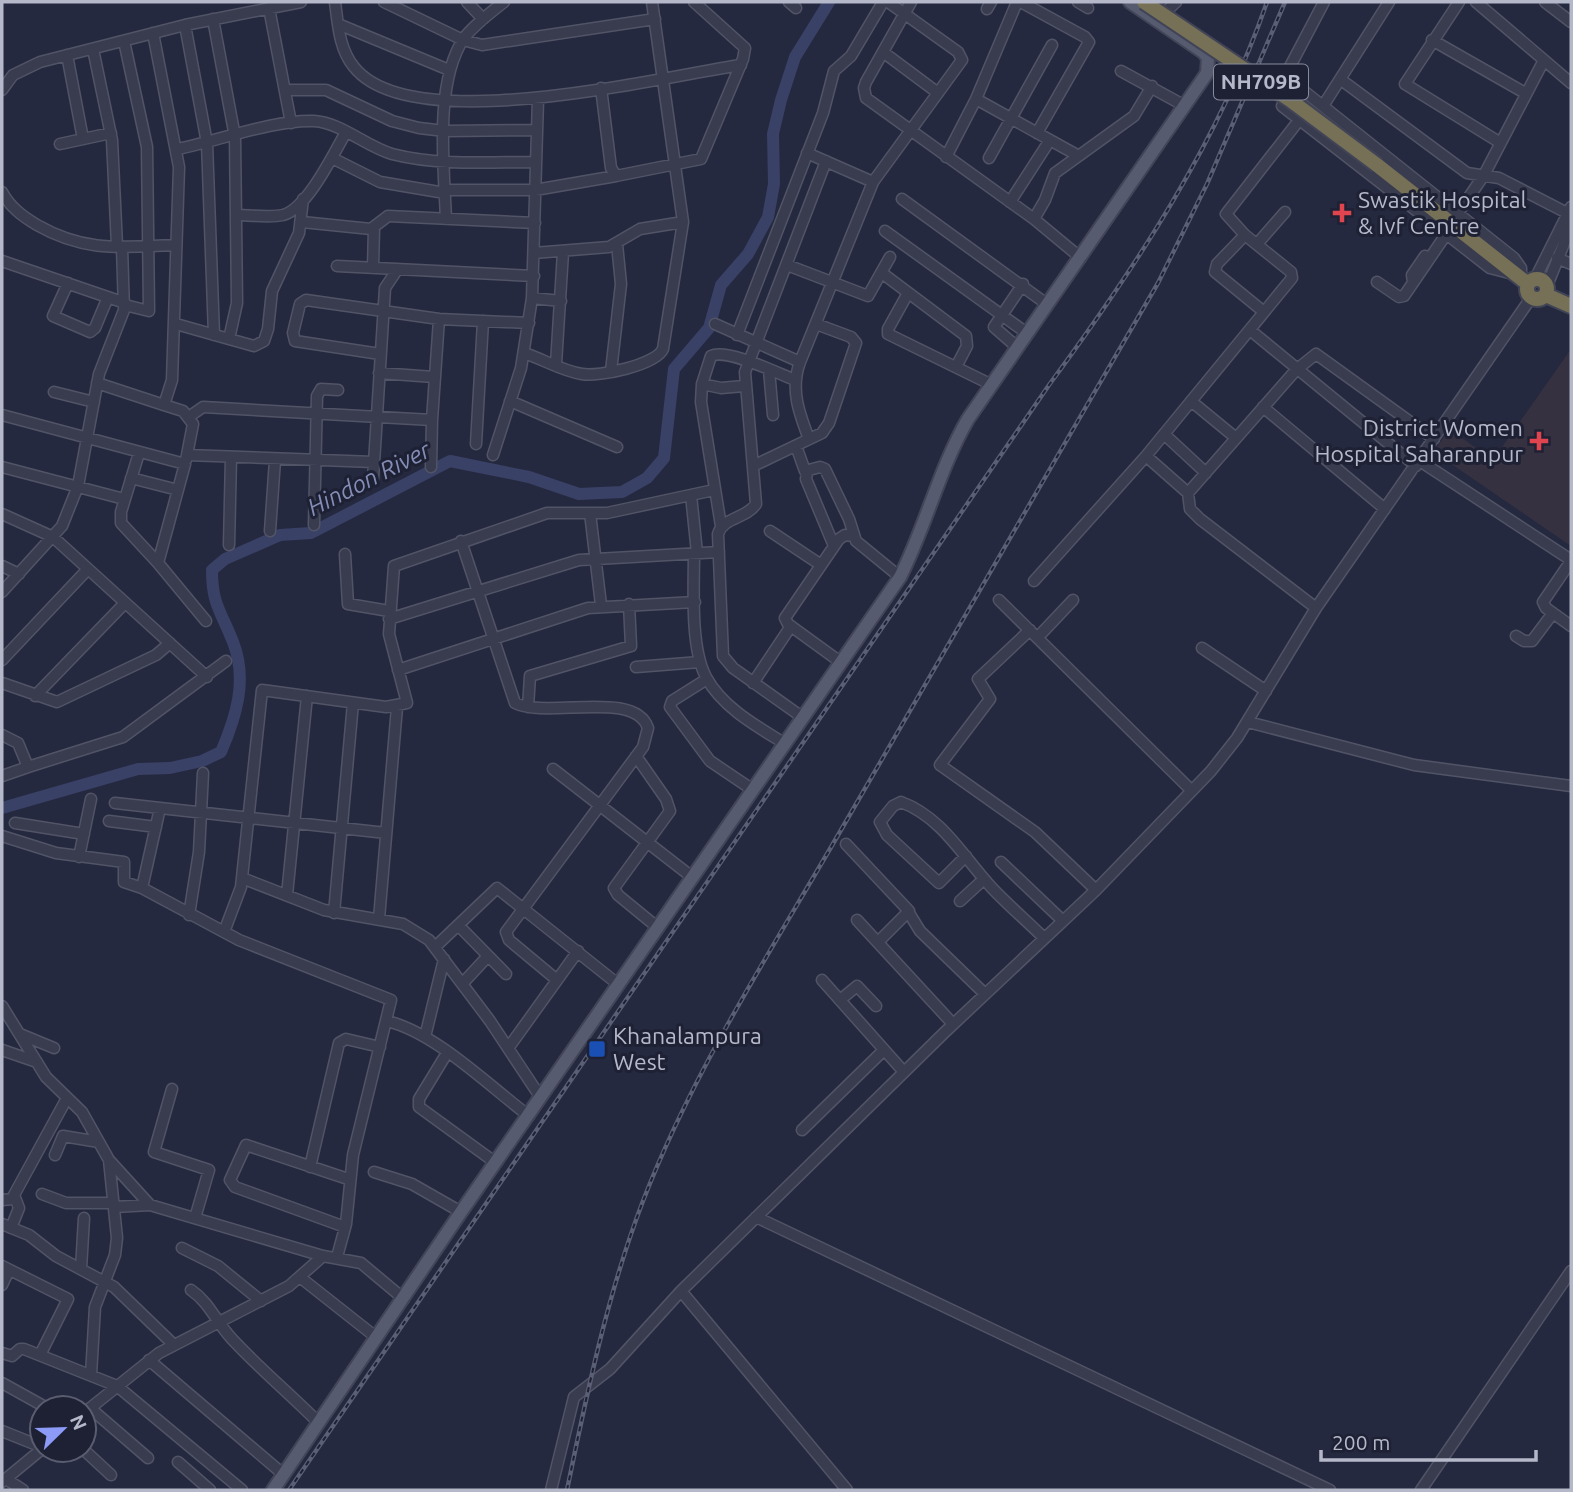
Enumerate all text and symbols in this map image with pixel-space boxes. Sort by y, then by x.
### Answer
road number: NH709B [1214,64,1308,100]
place label: Swastik Hospital & Ivf Centre [1358,187,1527,238]
marker: Swastik Hospital & Ivf Centre [1332,203,1352,223]
place label: District Women Hospital Saharanpur [1315,415,1523,466]
marker: District Women Hospital Saharanpur [1529,431,1549,451]
water label: Hindon River [303,436,435,521]
place label: Khanalampura West [613,1023,762,1074]
marker: Khanalampura West [587,1039,607,1059]
north arrow [28,1394,98,1464]
text: N [66,1412,92,1433]
scale bar [1321,1418,1536,1462]
text: 200 m [1332,1430,1390,1454]

